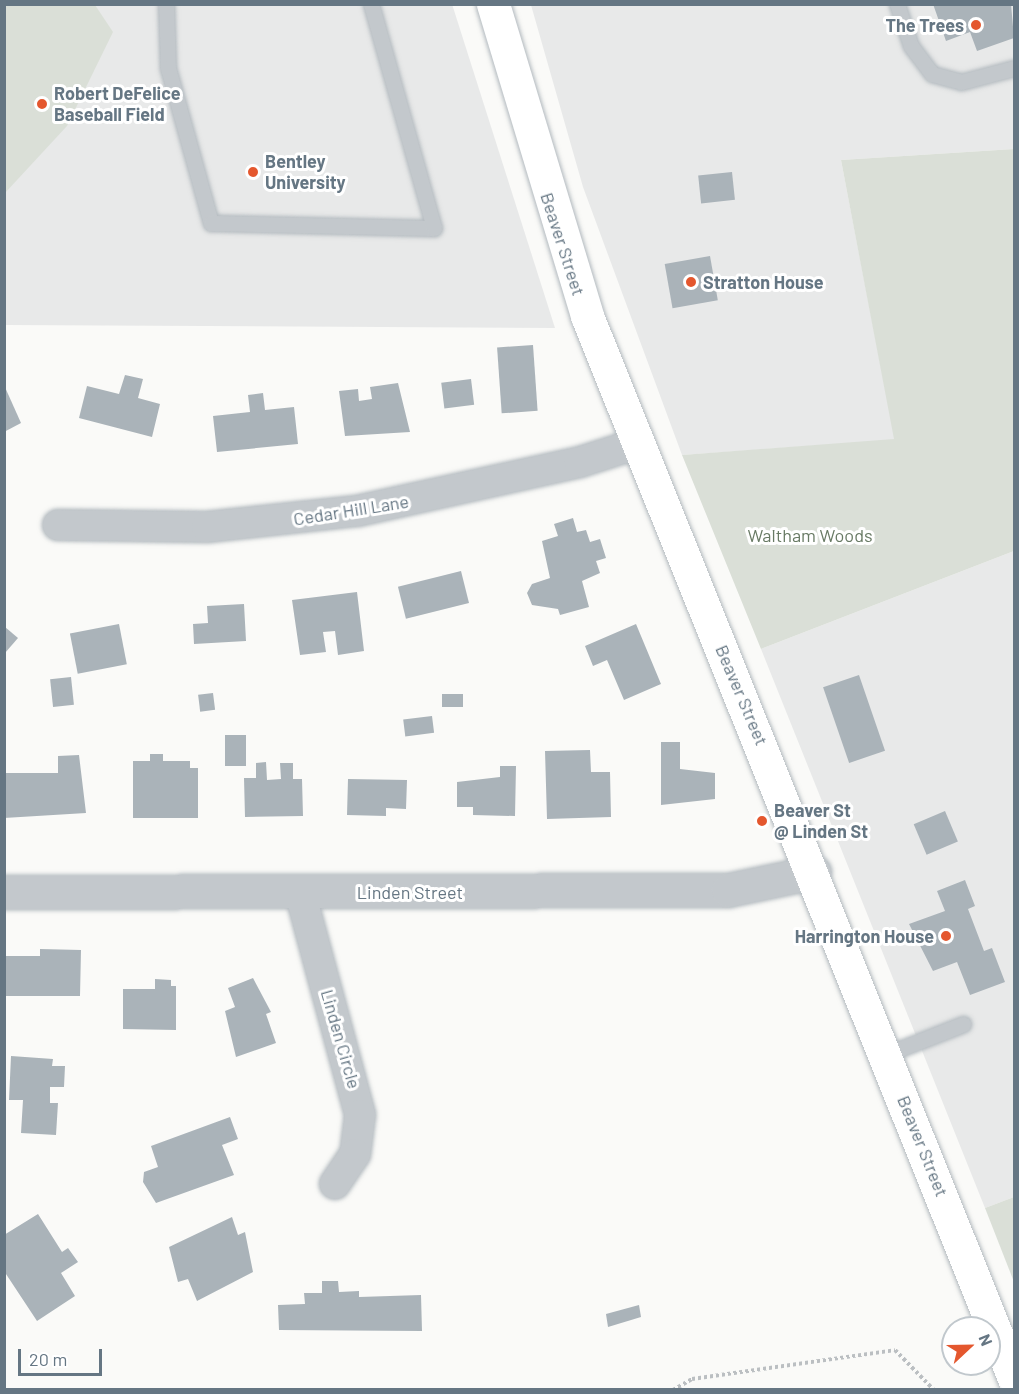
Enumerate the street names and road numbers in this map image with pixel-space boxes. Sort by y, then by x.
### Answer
street label: Beaver Street [536,190,590,298]
street label: Cedar Hill Lane [292,490,410,530]
street label: Beaver Street [711,642,773,748]
street label: Linden Street [357,881,463,903]
street label: Linden Circle [317,987,365,1091]
street label: Beaver Street [893,1092,953,1200]

